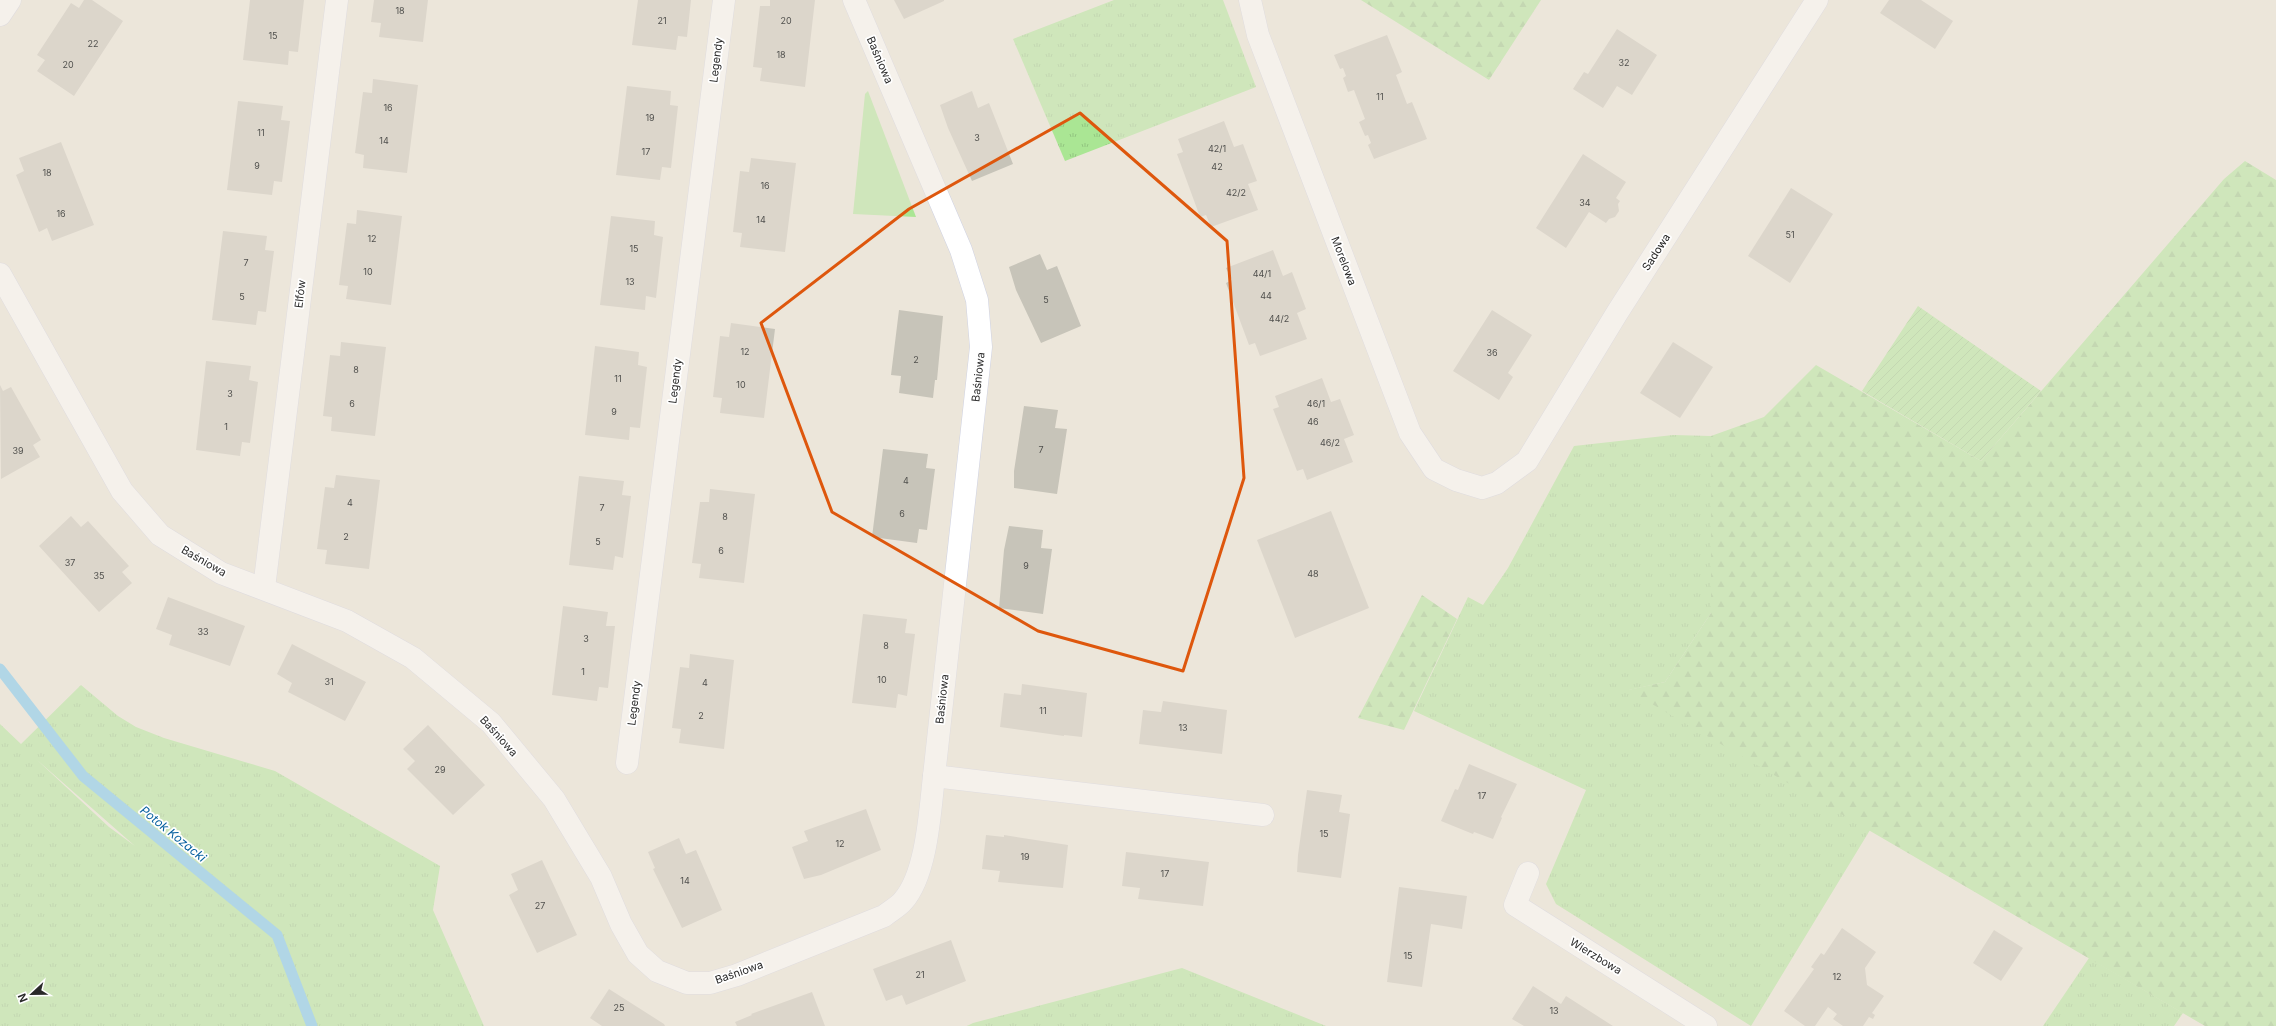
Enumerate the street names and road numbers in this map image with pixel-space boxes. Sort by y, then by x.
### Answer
street label: Baśniowa [864,34,896,86]
street label: Legendy [706,37,726,83]
street label: Sadowa [1639,231,1673,273]
street label: Morelowa [1328,235,1360,287]
street label: Elfów [291,279,309,309]
street label: Baśniowa [968,351,988,403]
street label: Legendy [665,358,685,404]
street label: Baśniowa [179,542,229,580]
street label: Baśniowa [932,673,952,725]
street label: Legendy [624,680,644,726]
street label: Baśniowa [477,713,521,759]
street label: Wierzbowa [1568,935,1624,977]
street label: Baśniowa [713,957,765,987]

